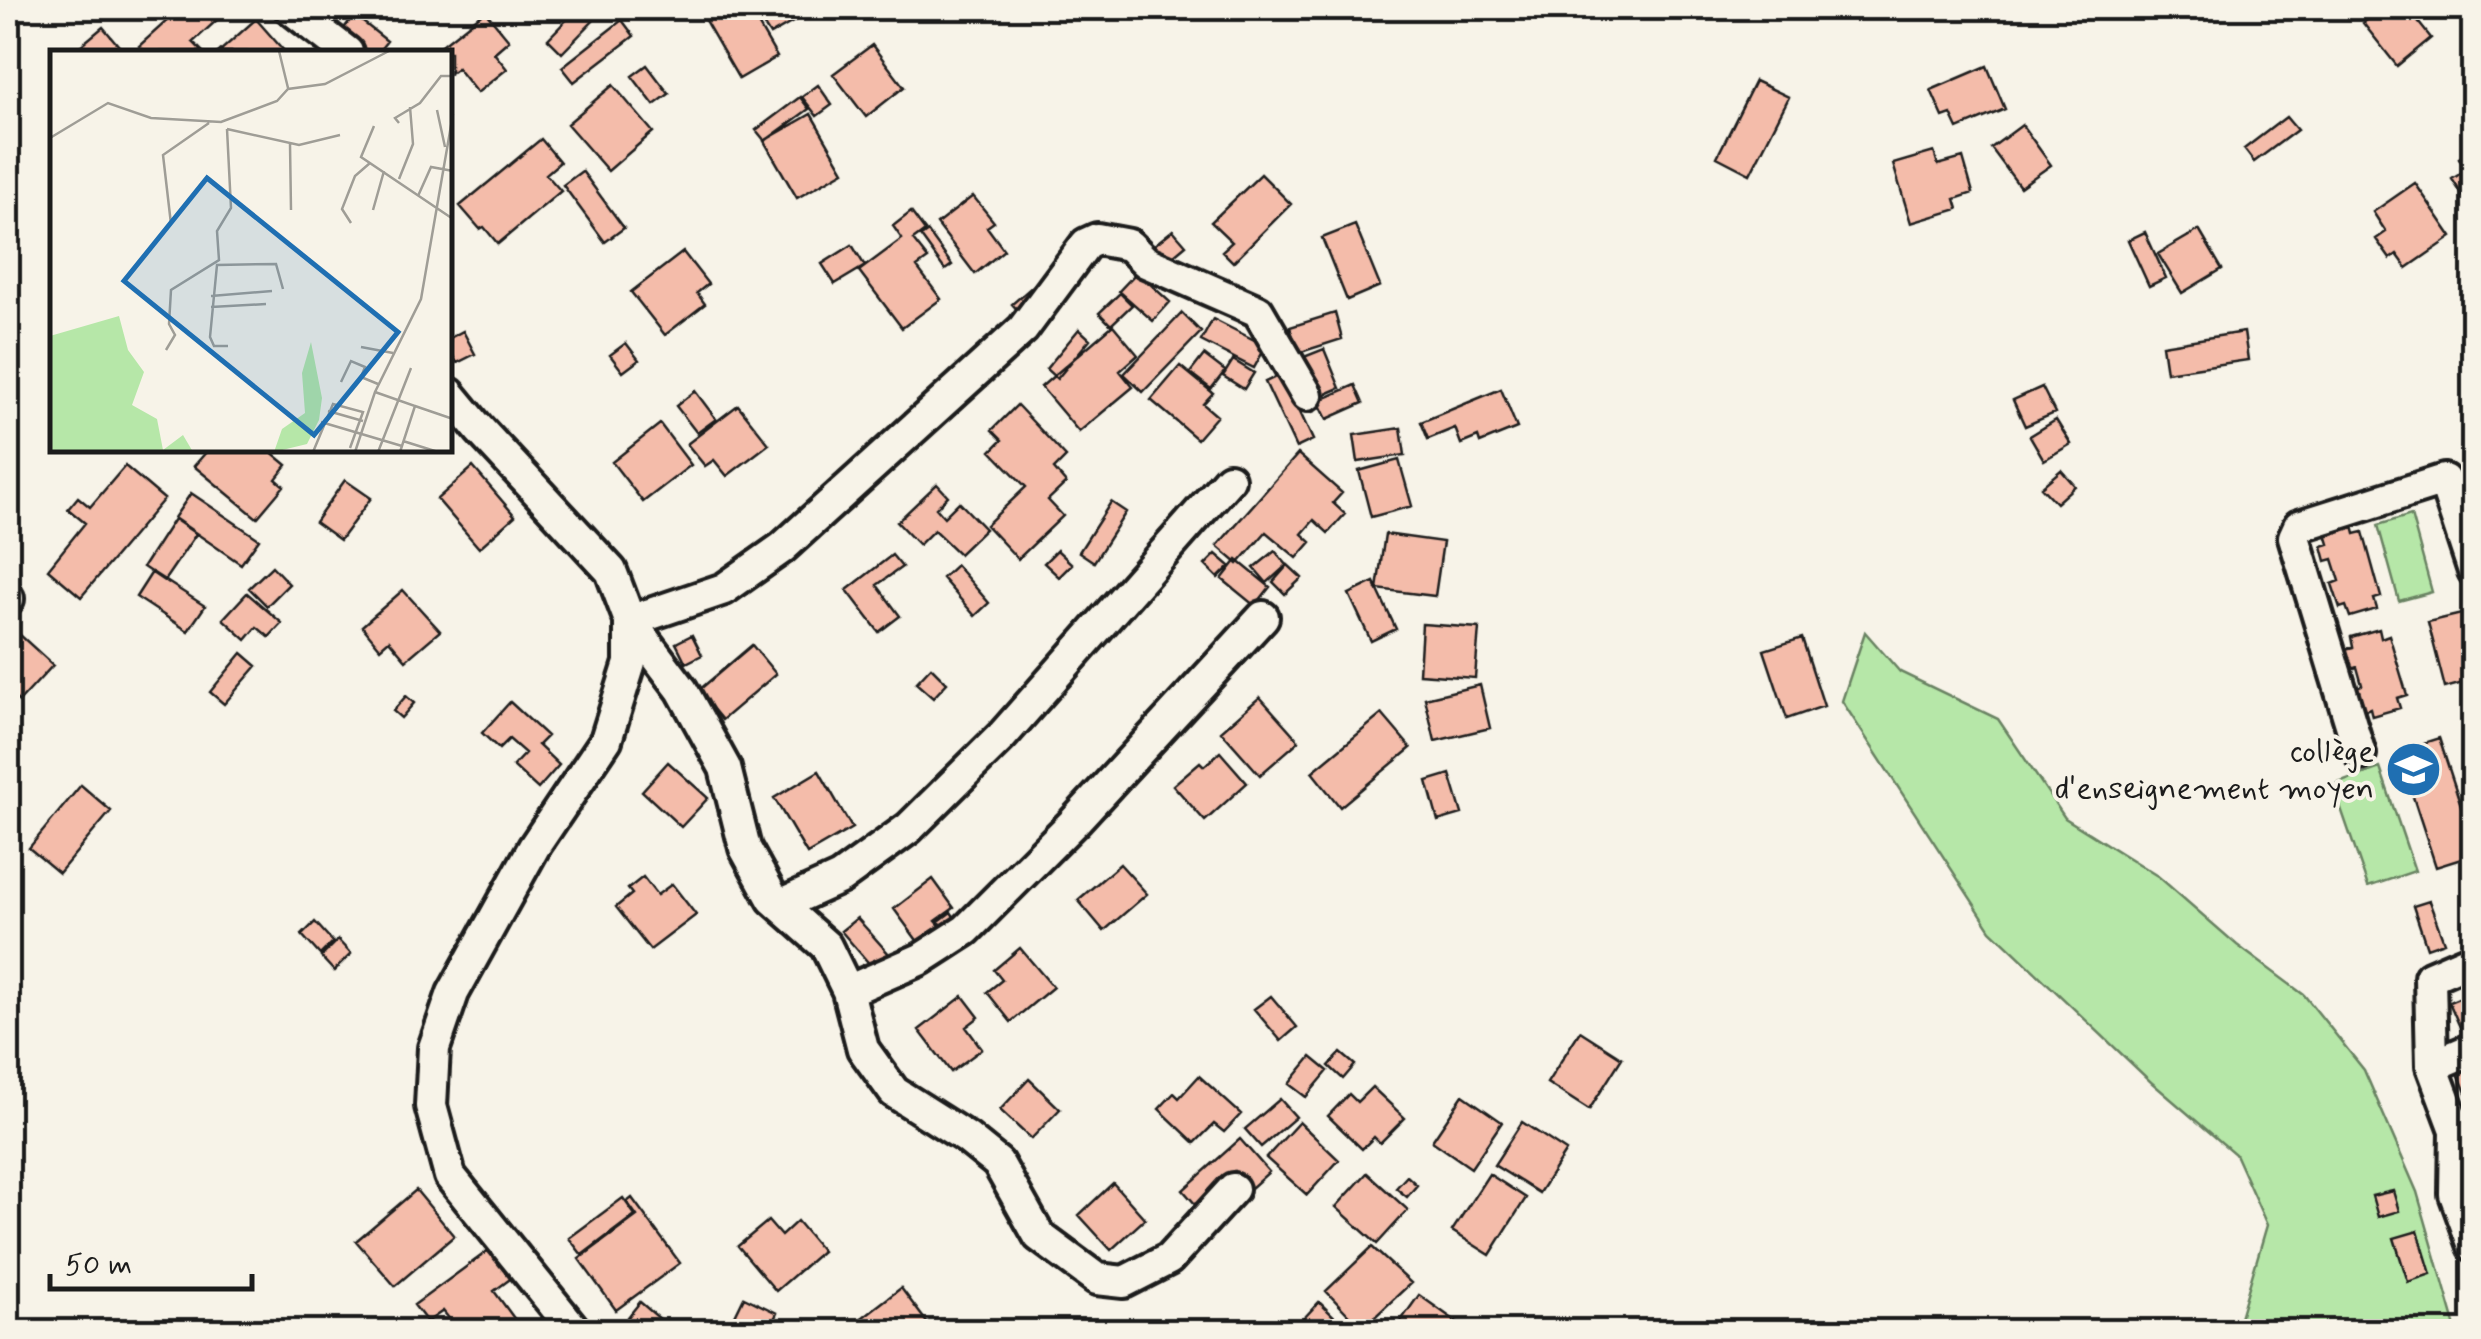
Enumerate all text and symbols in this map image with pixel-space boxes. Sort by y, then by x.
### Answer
inset map [50,50,452,452]
place label: collège d'enseignement moyen [2055,731,2374,810]
school or university icon: collège d'enseignement moyen [2383,740,2443,800]
scale bar [50,1229,252,1291]
text: 50 m [65,1246,132,1285]

